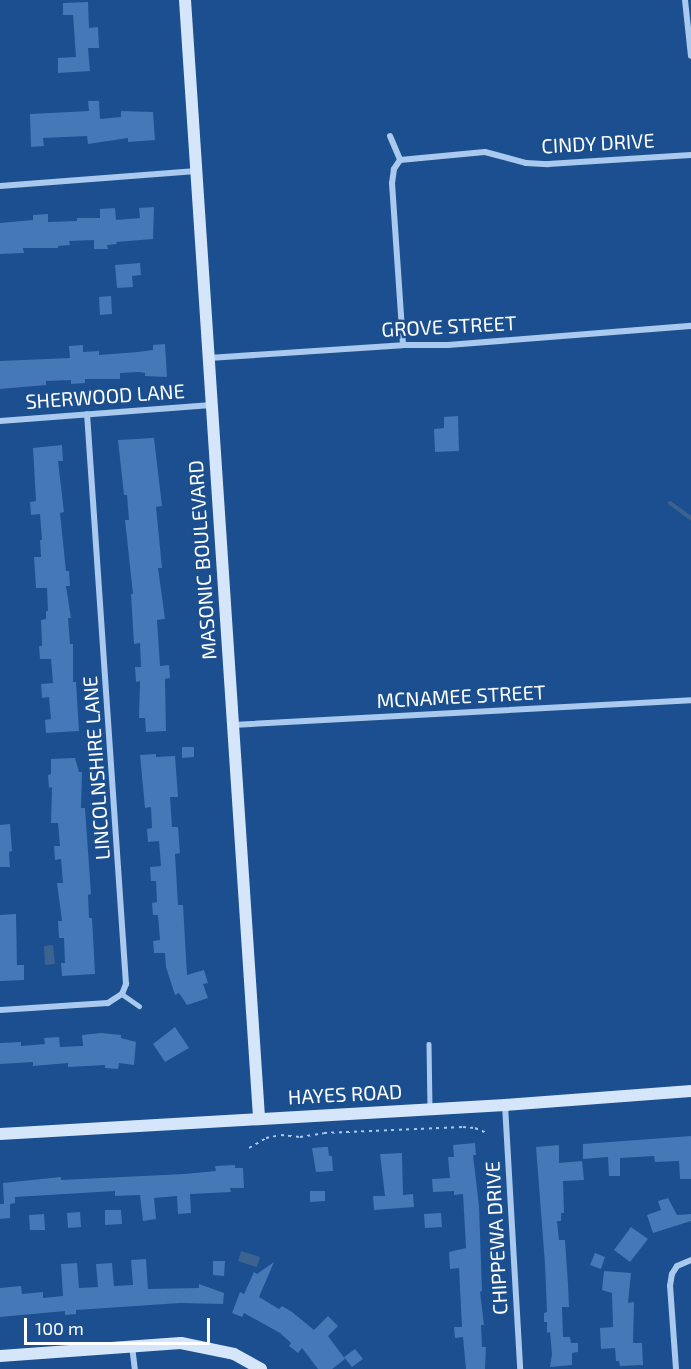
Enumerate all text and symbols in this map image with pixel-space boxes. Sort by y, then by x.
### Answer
street label: CINDY DRIVE [541,128,655,158]
street label: GROVE STREET [381,310,517,342]
street label: SHERWOOD LANE [25,378,185,414]
street label: MASONIC BOULEVARD [183,459,221,661]
street label: LINCOLNSHIRE LANE [78,675,114,861]
street label: MCNAMEE STREET [376,680,546,712]
street label: HAYES ROAD [287,1079,403,1109]
street label: CHIPPEWA DRIVE [480,1160,512,1316]
scale bar [27,1306,213,1344]
text: 100 m [35,1317,84,1339]

